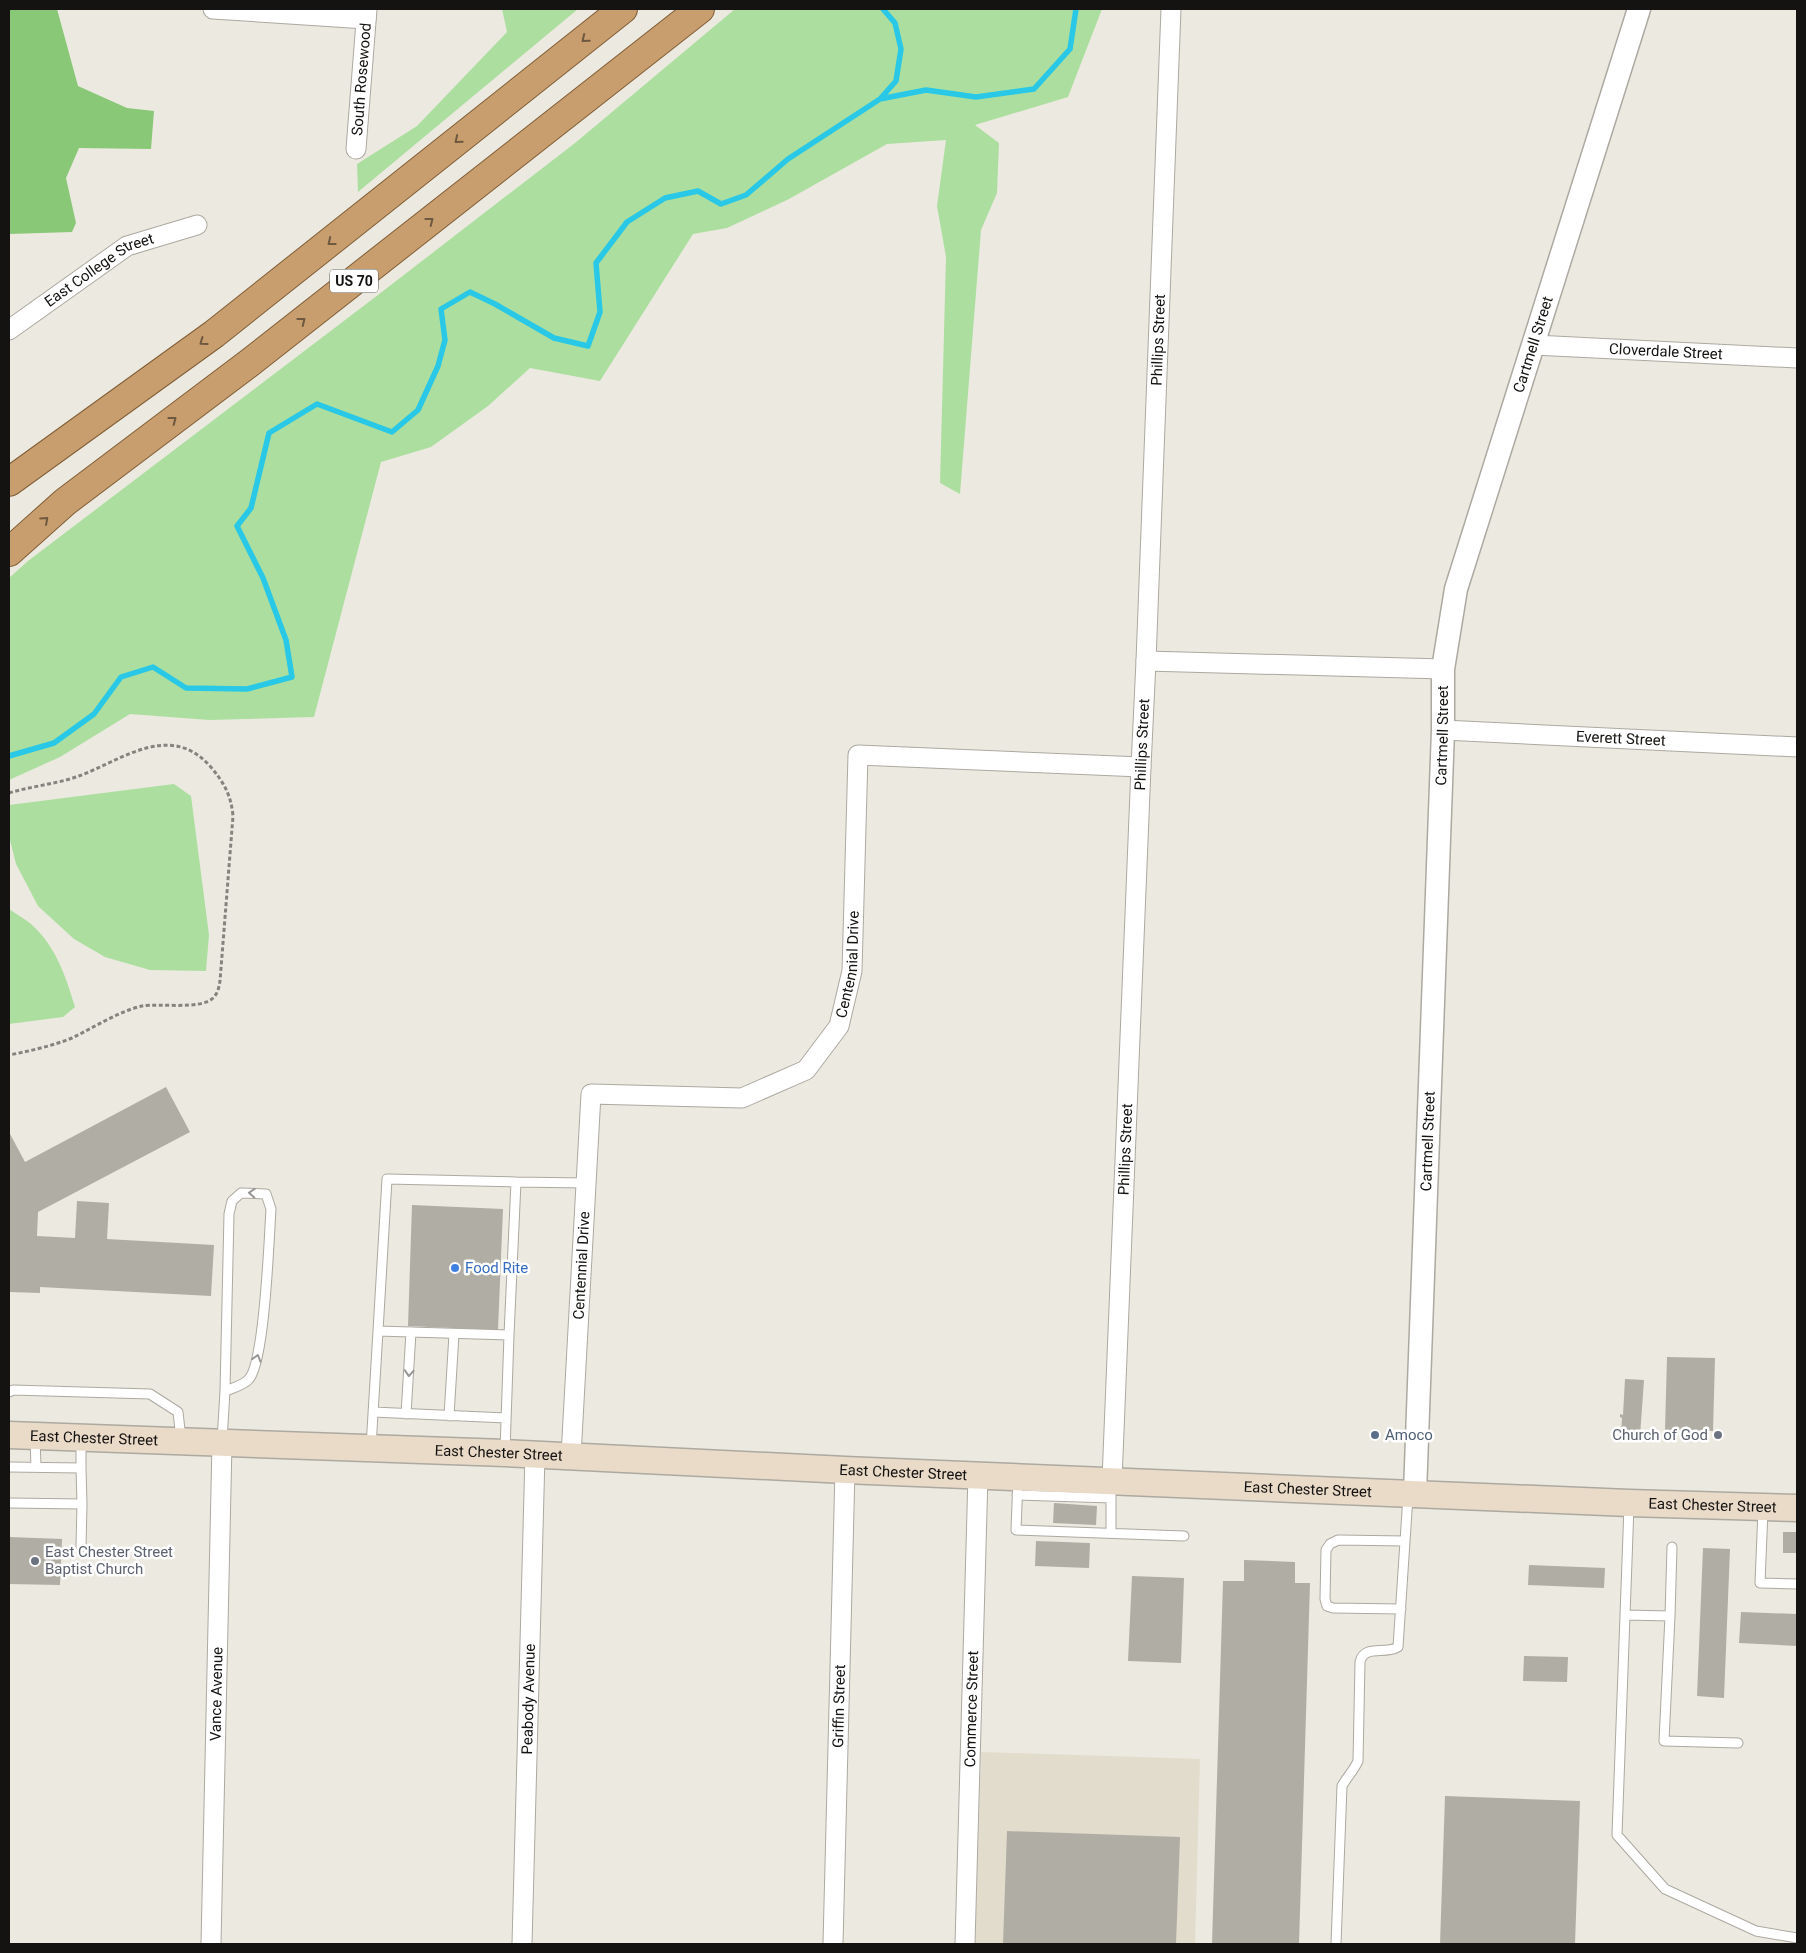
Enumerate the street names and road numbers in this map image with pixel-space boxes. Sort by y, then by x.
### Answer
street label: South Rosewood [348,22,375,136]
street label: East College Street [41,229,156,311]
road number: US 70 [330,270,378,292]
street label: Phillips Street [1148,294,1169,386]
street label: Cartmell Street [1510,294,1557,395]
street label: Cloverdale Street [1609,340,1723,363]
street label: Cartmell Street [1432,685,1452,786]
street label: Phillips Street [1131,698,1153,791]
street label: Everett Street [1576,727,1666,750]
street label: Centennial Drive [832,910,863,1020]
street label: Cartmell Street [1417,1091,1439,1192]
street label: Phillips Street [1115,1103,1136,1196]
street label: Centennial Drive [570,1211,594,1320]
street label: East Chester Street [30,1427,158,1449]
street label: East Chester Street [434,1441,563,1465]
street label: East Chester Street [839,1461,968,1484]
street label: East Chester Street [1243,1478,1372,1501]
street label: East Chester Street [1648,1495,1777,1516]
street label: Peabody Avenue [518,1643,539,1755]
street label: Vance Avenue [206,1647,227,1741]
street label: Commerce Street [961,1650,982,1768]
street label: Griffin Street [829,1664,849,1748]

